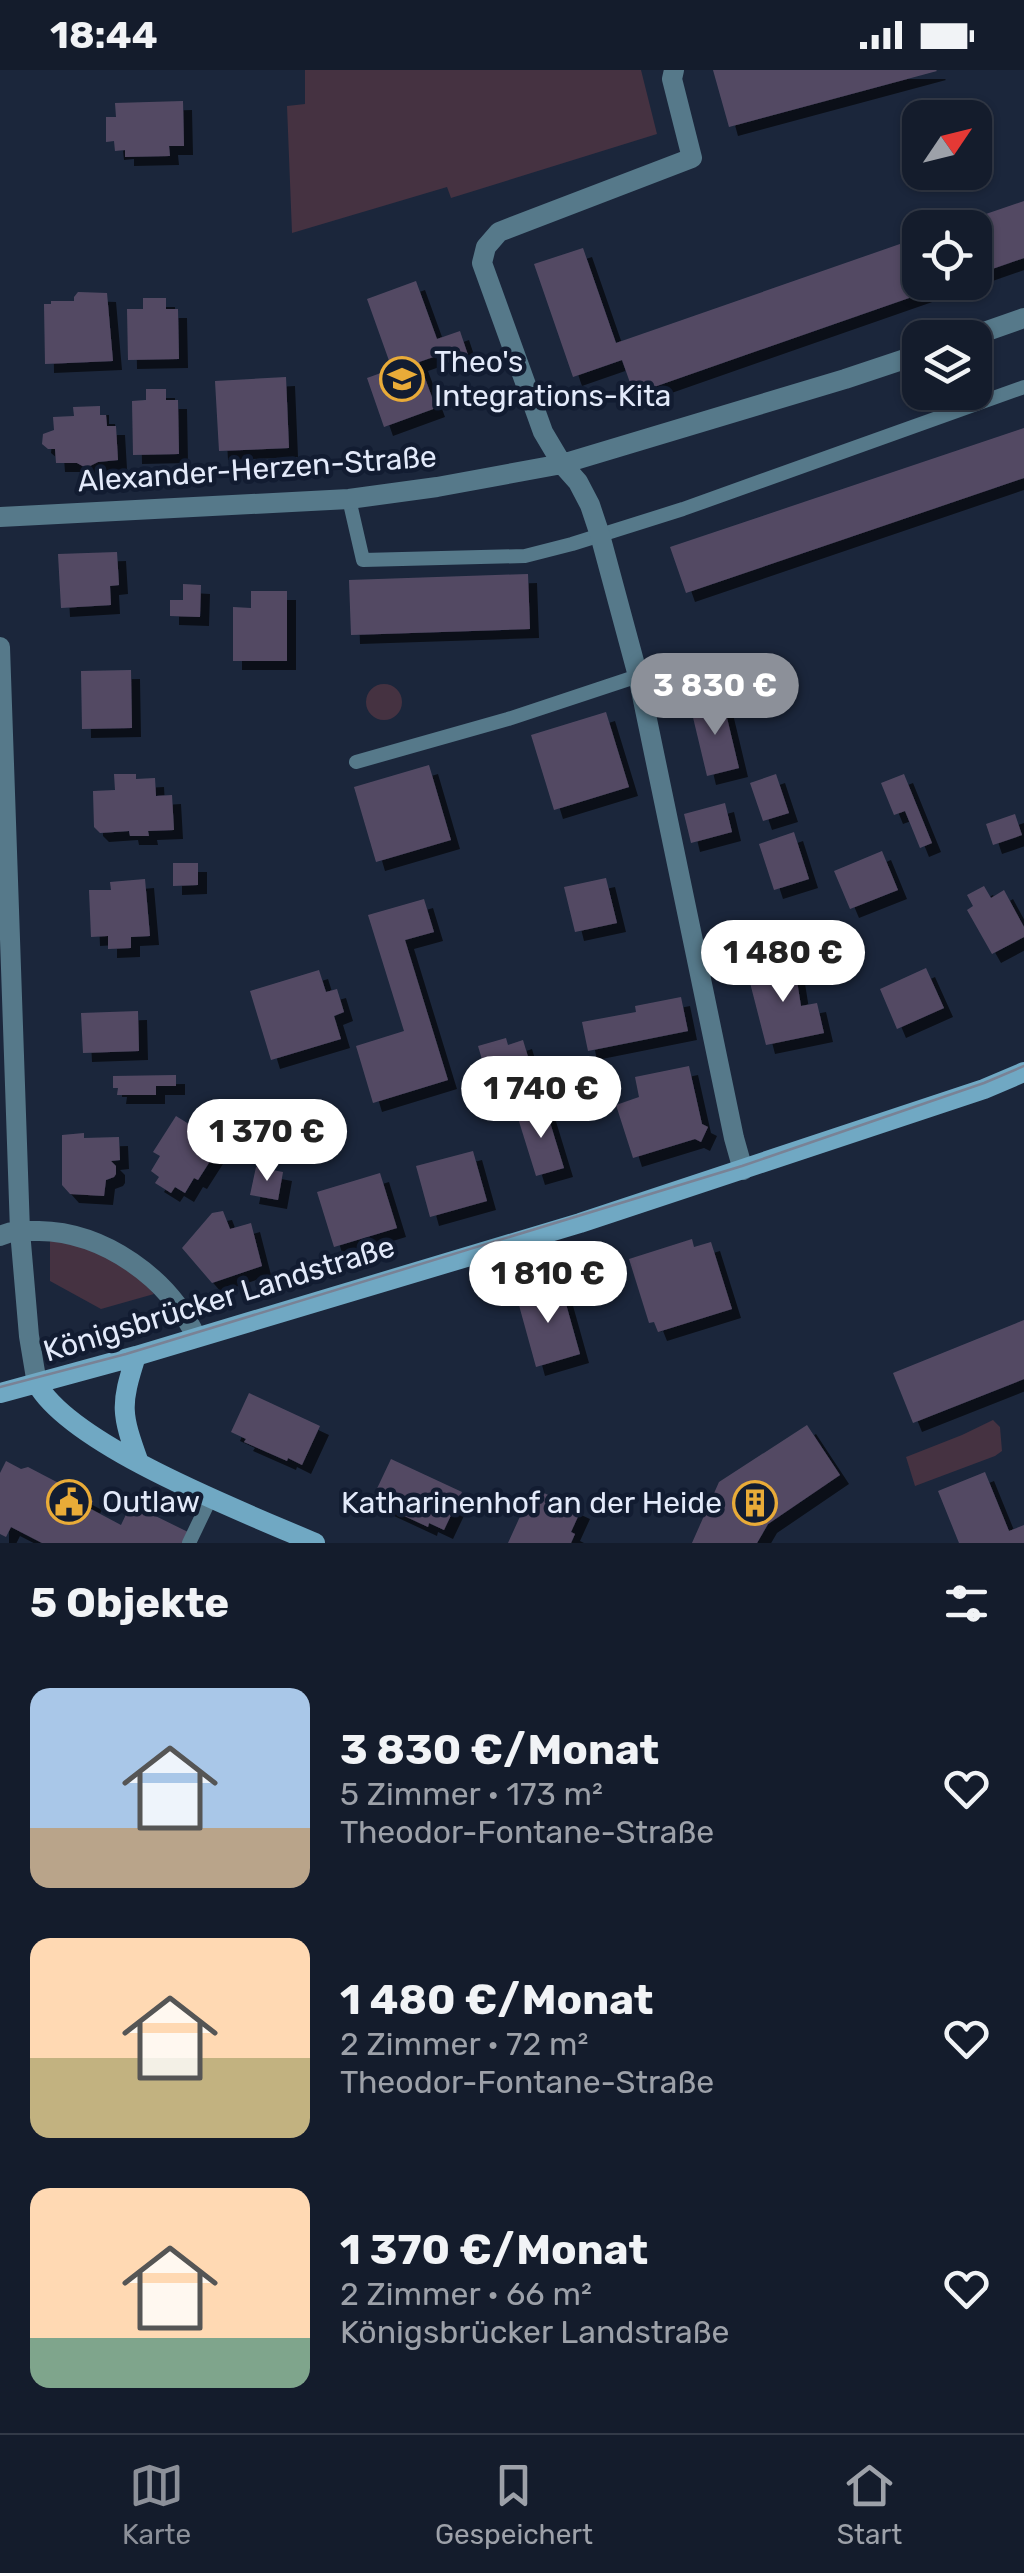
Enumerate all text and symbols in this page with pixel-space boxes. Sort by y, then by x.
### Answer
text: 18:44 [50,12,158,58]
north arrow [902,100,992,190]
map controls [902,100,992,410]
button: locate [902,210,992,300]
button: layers [902,320,992,410]
place label: Theo's Integrations-Kita [434,344,671,414]
school or university icon: Theo's Integrations-Kita [379,356,425,402]
street label: Alexander-Herzen-Straße [76,438,438,500]
pin: 3 830 € [623,653,807,738]
text: 3 830 € [653,666,777,704]
pin: 1 480 € [691,920,875,1005]
text: 1 480 € [723,933,843,971]
pin: 1 740 € [449,1056,633,1141]
text: 1 740 € [483,1069,599,1107]
pin: 1 370 € [175,1099,359,1184]
text: 1 370 € [209,1112,325,1150]
street label: Königsbrücker Landstraße [39,1228,399,1370]
pin: 1 810 € [456,1241,640,1326]
text: 1 810 € [491,1254,605,1292]
public building icon: Outlaw [46,1479,92,1525]
building icon: Katharinenhof an der Heide [732,1480,778,1526]
place label: Outlaw [102,1484,200,1520]
place label: Katharinenhof an der Heide [341,1485,722,1521]
icon: filters [939,1576,994,1631]
text: 5 Objekte [30,1578,229,1628]
text: 3 830 €/Monat [340,1725,659,1775]
icon: home [110,1728,230,1848]
icon: heart [939,1761,994,1816]
text: 5 Zimmer · 173 m² [340,1775,603,1813]
text: Theodor-Fontane-Straße [340,1813,714,1851]
text: 1 480 €/Monat [340,1975,653,2025]
icon: home [110,1978,230,2098]
icon: heart [939,2011,994,2066]
text: 2 Zimmer · 72 m² [340,2025,588,2063]
text: Theodor-Fontane-Straße [340,2063,714,2101]
text: 1 370 €/Monat [340,2225,648,2275]
icon: home [110,2228,230,2348]
icon: heart [939,2261,994,2316]
text: 2 Zimmer · 66 m² [340,2275,592,2313]
text: Königsbrücker Landstraße [340,2313,730,2351]
tab: Karte [122,2458,191,2551]
tab: Gespeichert [435,2458,593,2551]
tab: Start [837,2458,902,2551]

